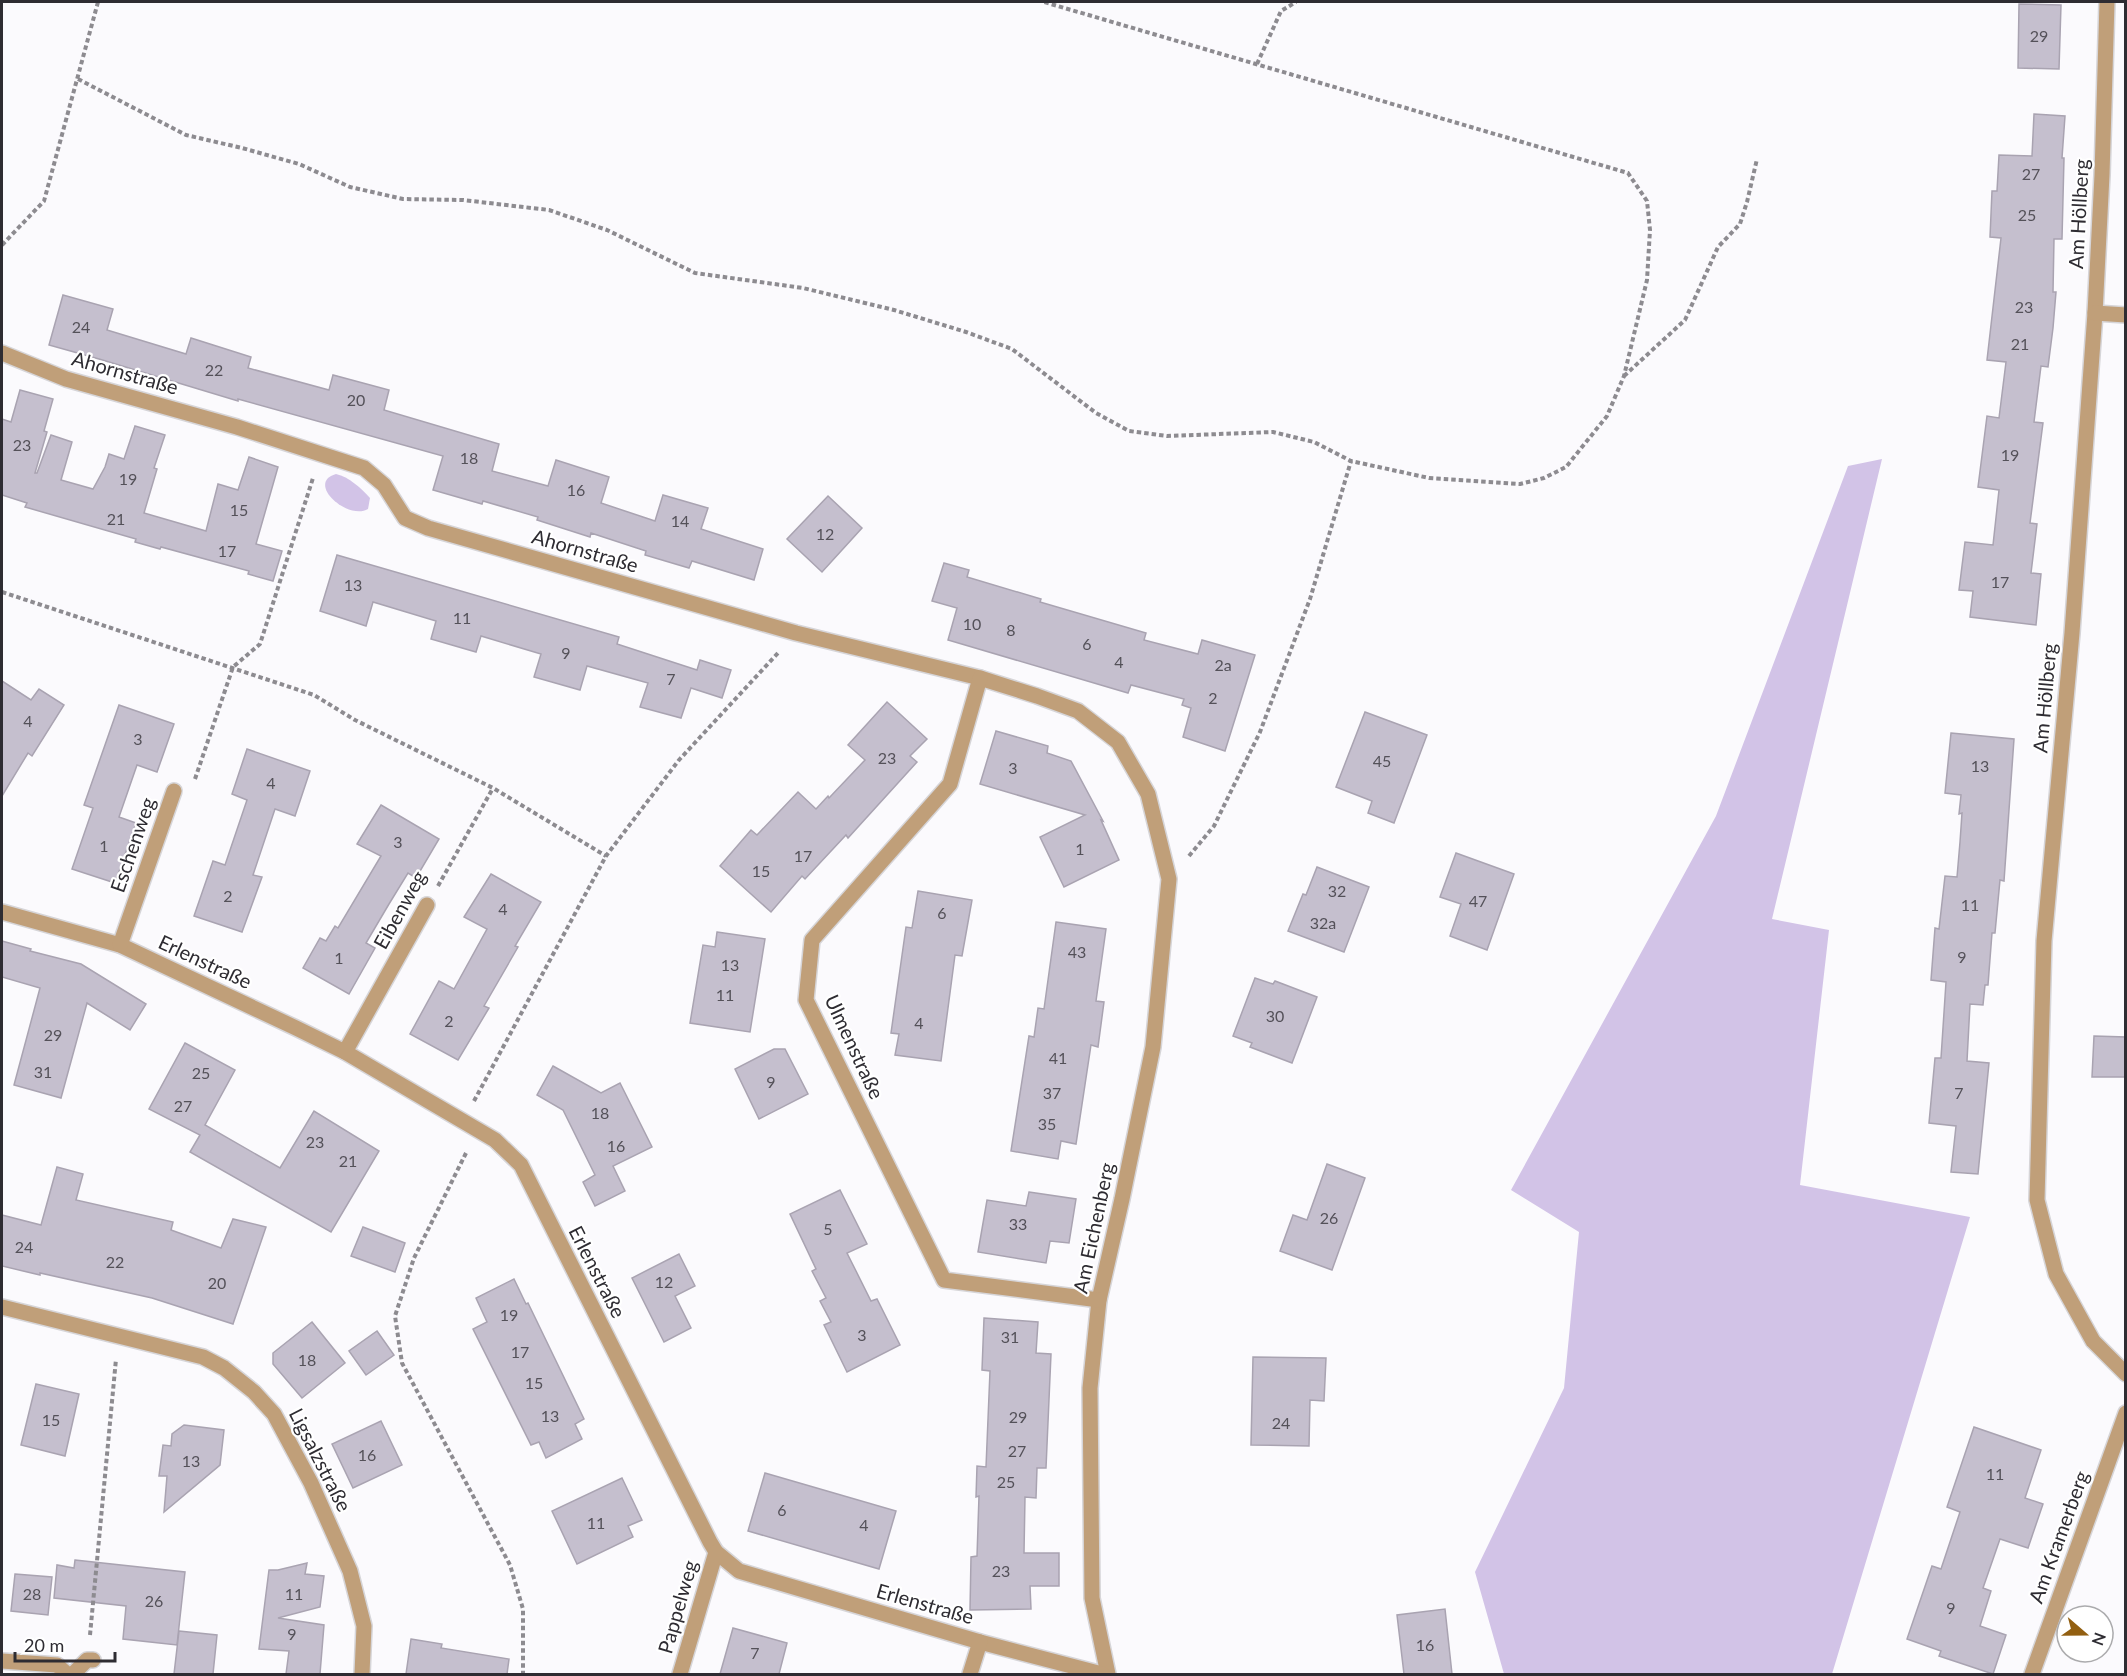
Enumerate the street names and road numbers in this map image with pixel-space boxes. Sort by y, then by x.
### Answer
street label: Am Höllberg [2063,158,2093,270]
street label: Ahornstraße [69,345,181,399]
street label: Ahornstraße [529,523,641,577]
street label: Am Höllberg [2027,642,2061,754]
street label: Eschenweg [105,794,160,895]
street label: Eibenweg [368,866,430,953]
street label: Erlenstraße [155,929,256,993]
street label: Ulmenstraße [820,991,890,1103]
street label: Am Eichenberg [1067,1160,1119,1295]
street label: Erlenstraße [564,1222,631,1322]
street label: Ligsalzstraße [285,1404,357,1515]
street label: Am Kramerberg [2023,1467,2093,1606]
street label: Pappelweg [652,1557,702,1656]
street label: Erlenstraße [874,1578,977,1628]

